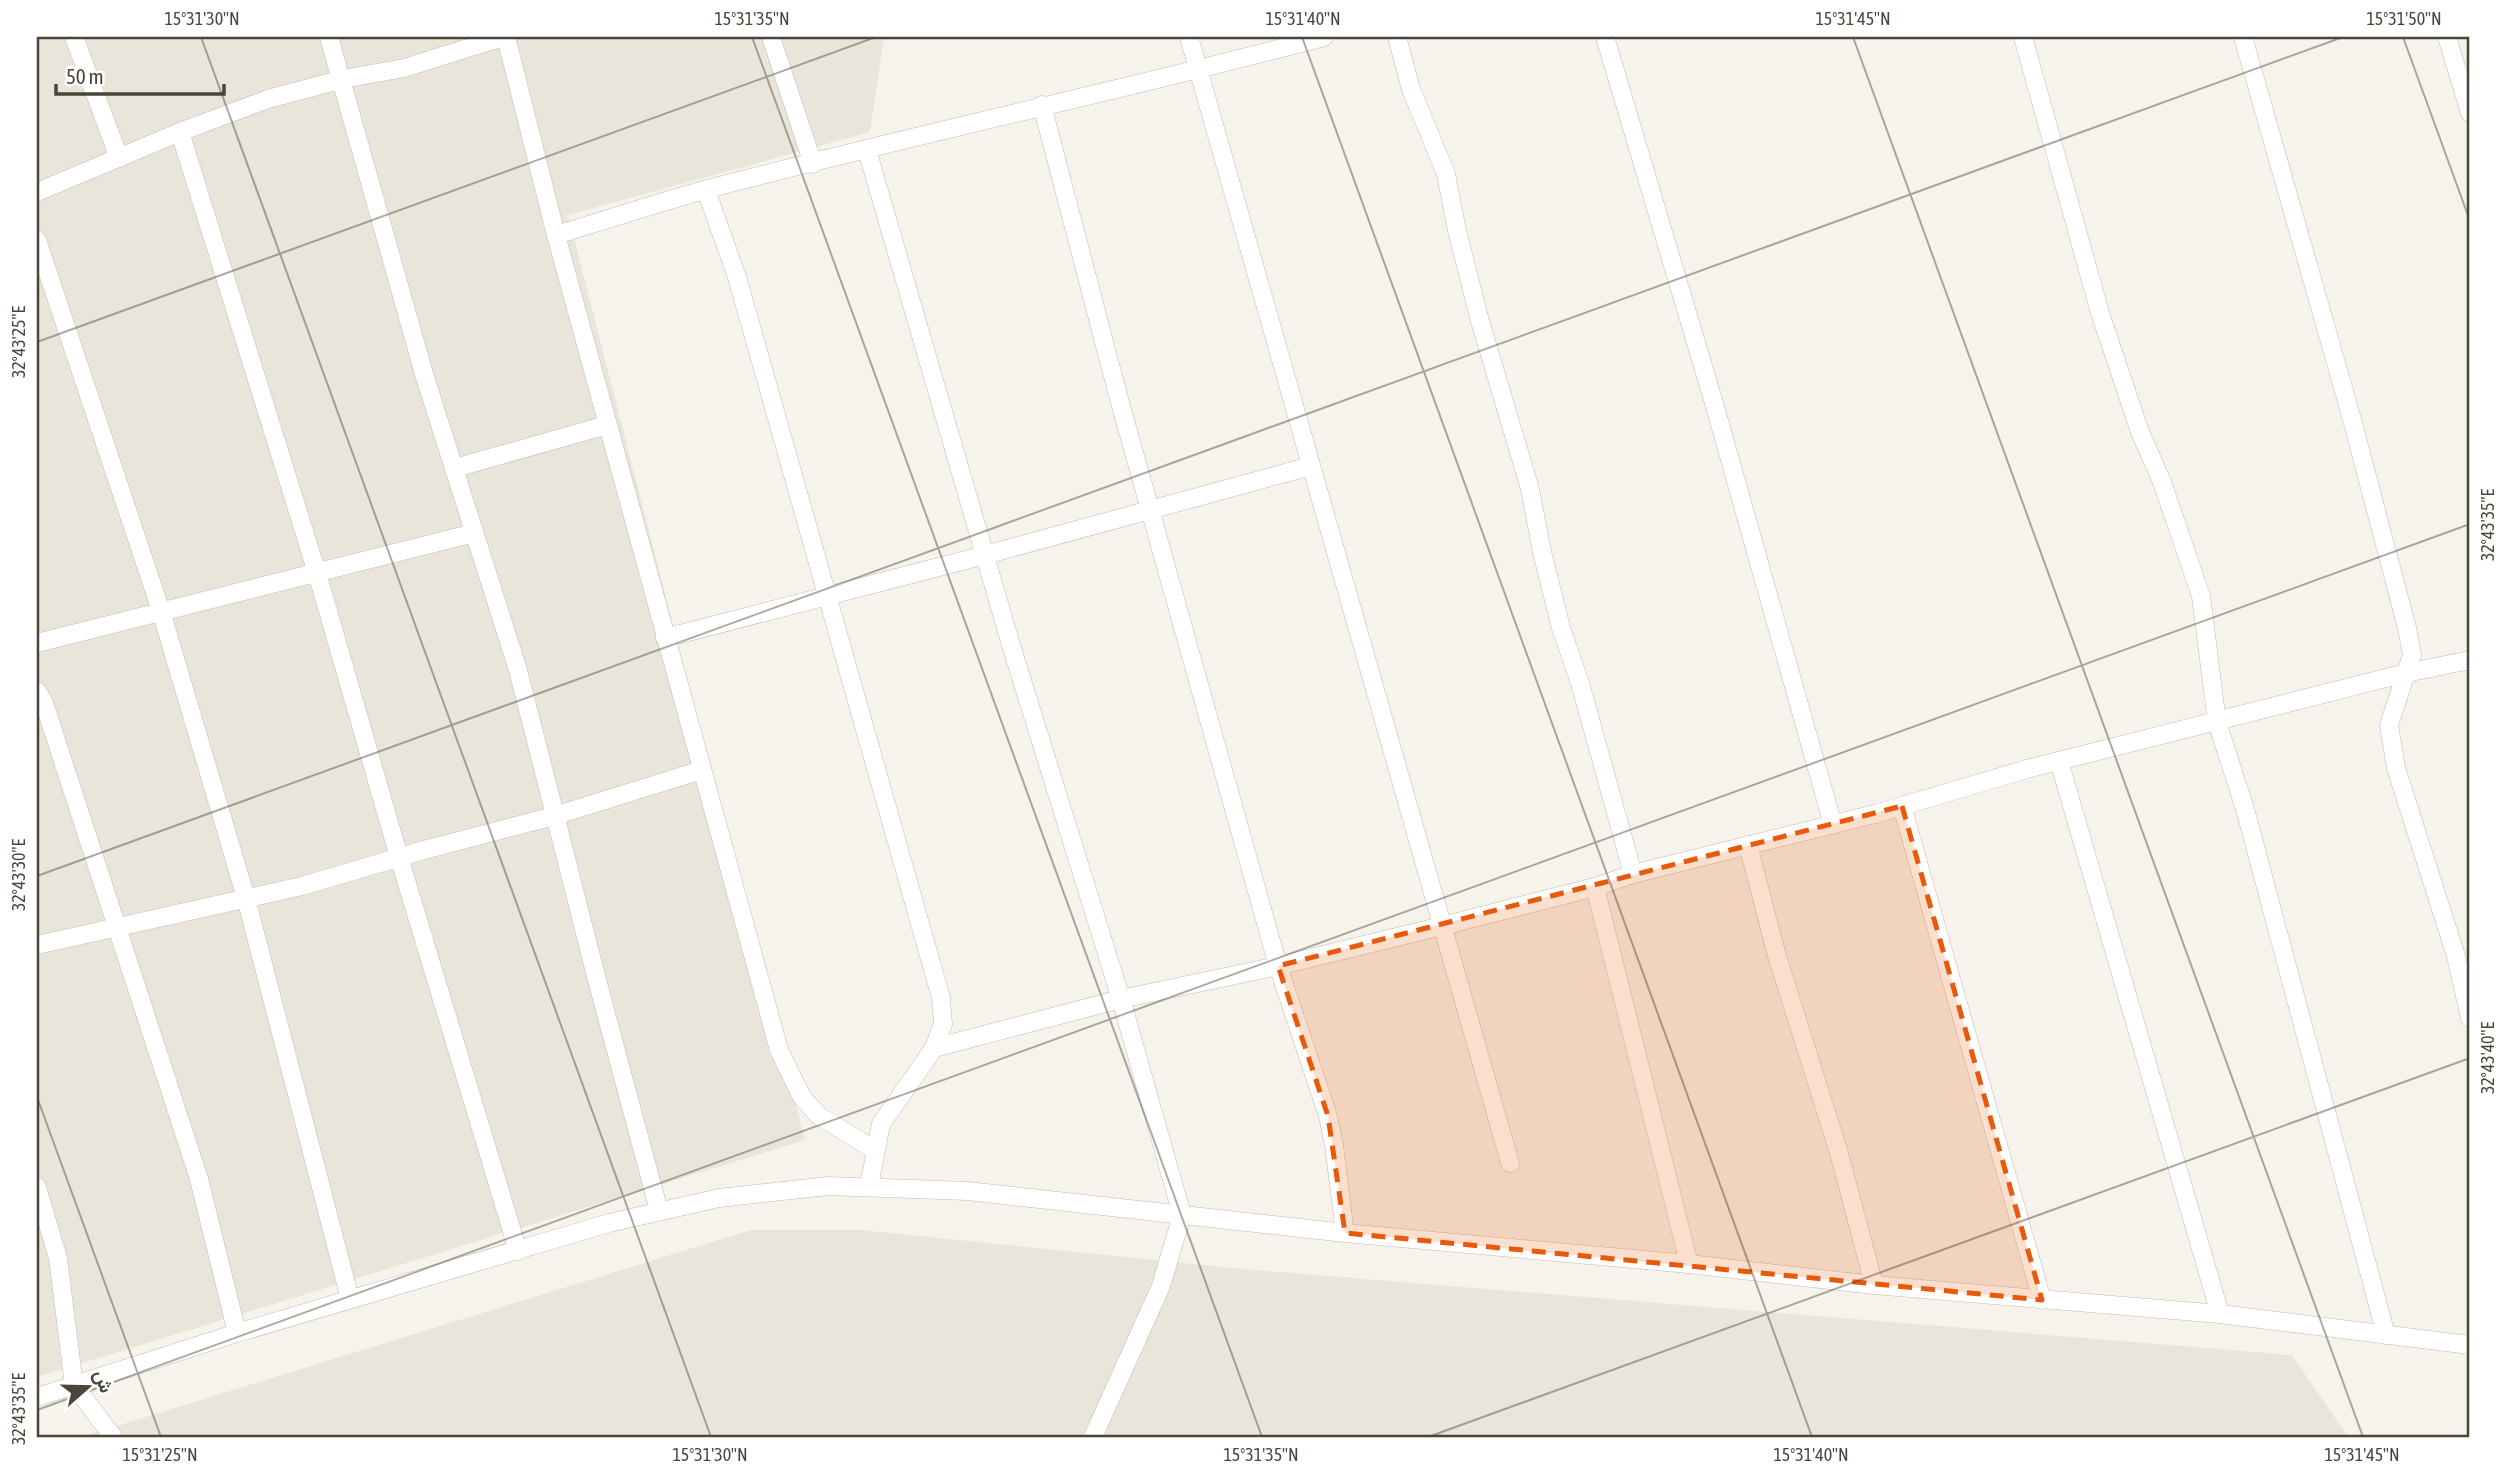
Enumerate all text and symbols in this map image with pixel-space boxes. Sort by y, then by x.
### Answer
text: 15°31'30"N [164,8,240,29]
text: 15°31'35"N [714,8,790,29]
text: 15°31'40"N [1265,8,1341,29]
text: 15°31'45"N [1815,8,1891,29]
text: 15°31'50"N [2366,8,2442,29]
scale bar [56,52,224,96]
text: 50 m [66,64,104,88]
text: 32°43'25"E [8,306,29,378]
text: 32°43'35"E [2477,489,2498,561]
text: 32°43'30"E [8,839,29,911]
text: 32°43'40"E [2477,1022,2498,1094]
north arrow [52,1352,122,1422]
text: ش [89,1367,118,1396]
text: 32°43'35"E [8,1373,29,1445]
text: 15°31'25"N [122,1444,198,1465]
text: 15°31'30"N [672,1444,748,1465]
text: 15°31'35"N [1223,1444,1299,1465]
text: 15°31'40"N [1773,1444,1849,1465]
text: 15°31'45"N [2324,1444,2400,1465]

